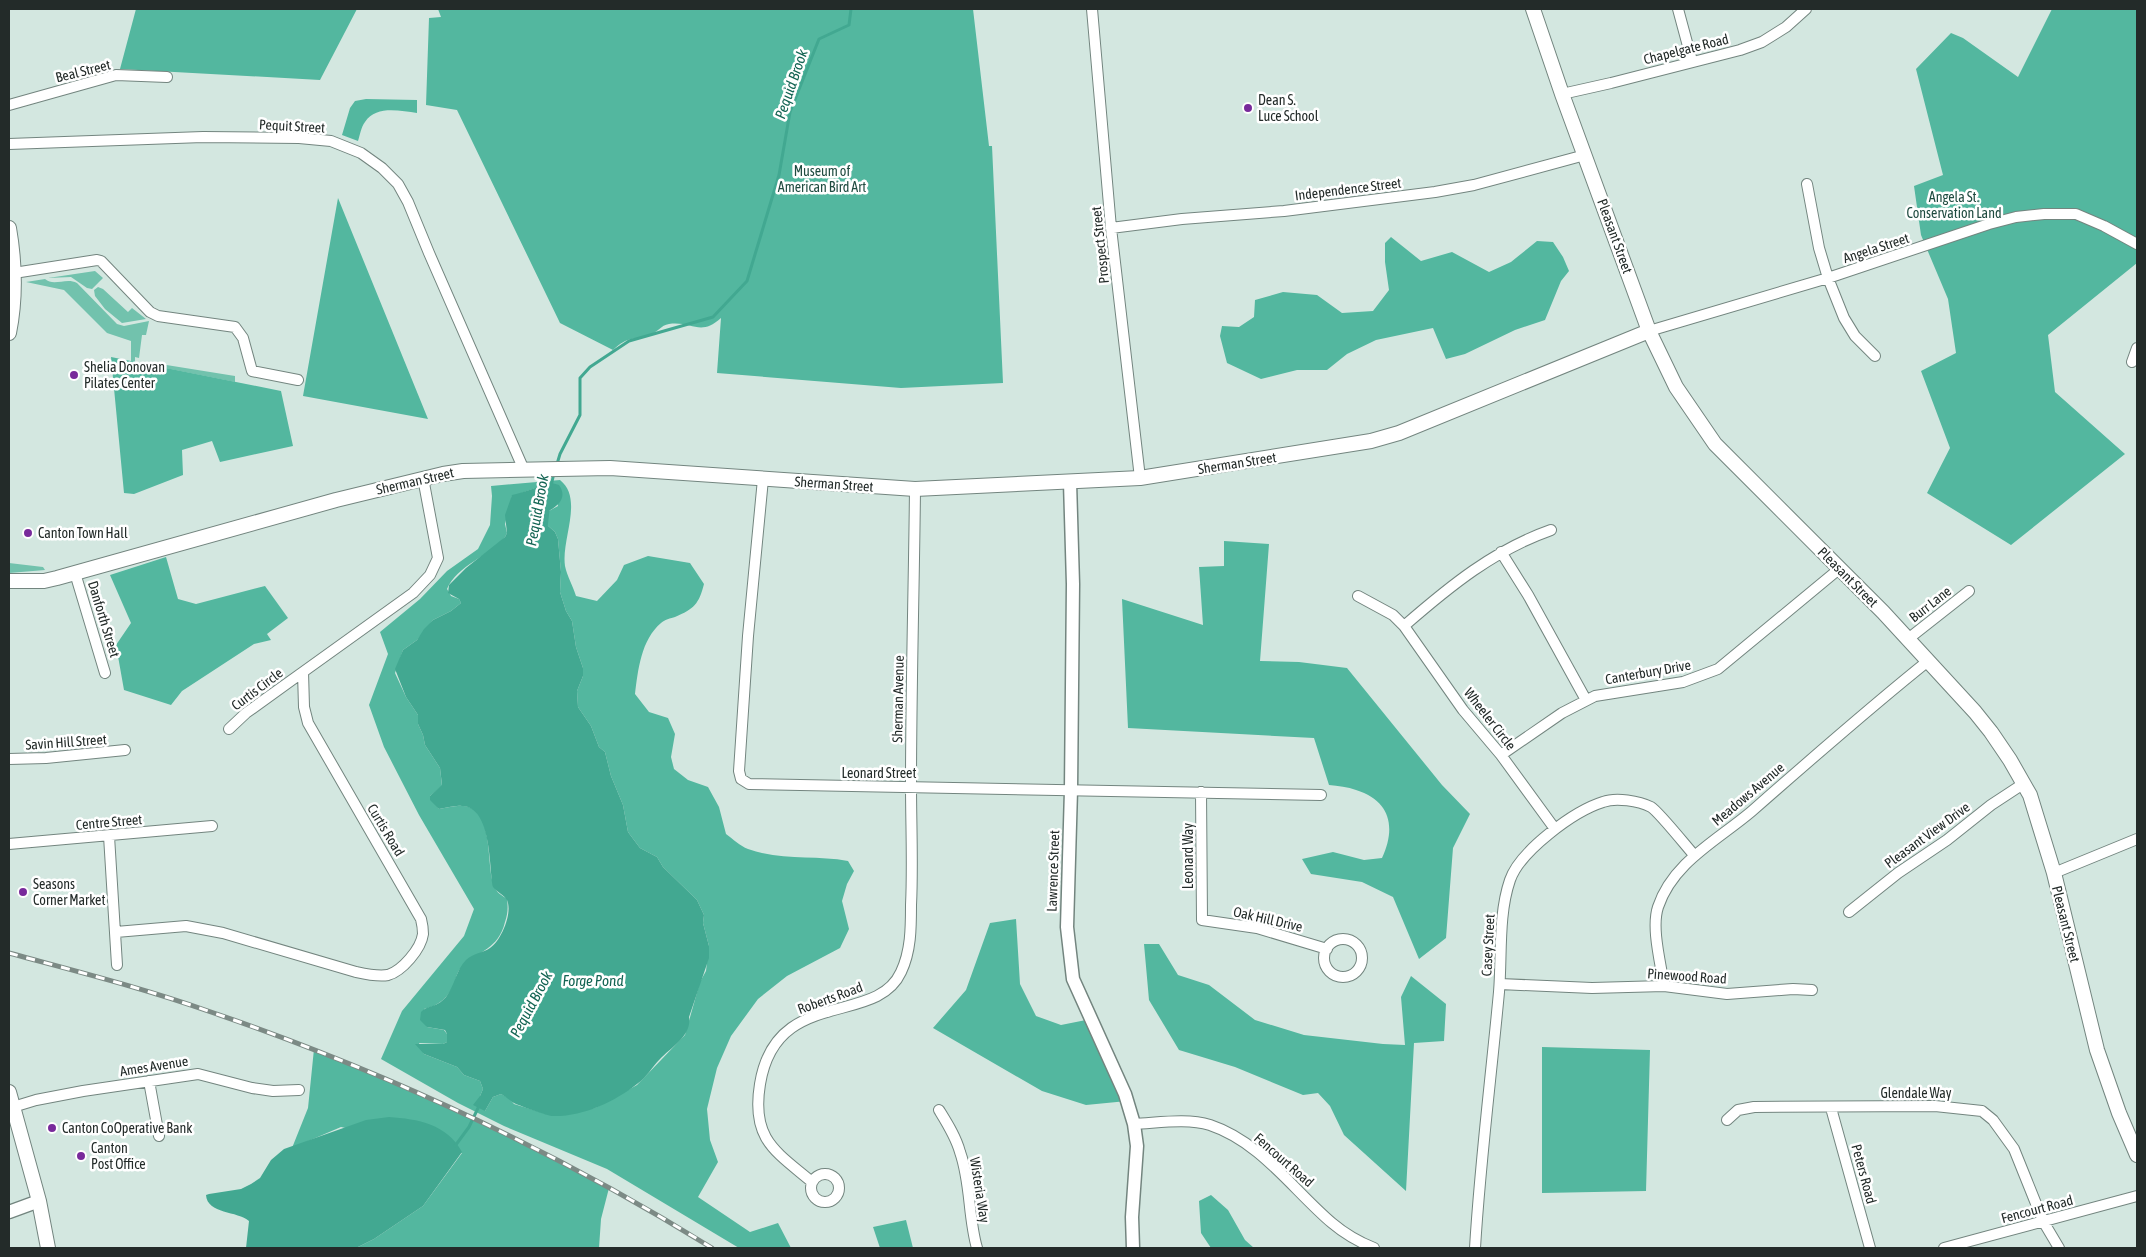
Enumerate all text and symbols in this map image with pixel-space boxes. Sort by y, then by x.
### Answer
street label: Chapelgate Road [1642,31,1730,67]
water label: Pequid Brook [771,47,811,121]
street label: Beal Street [54,56,112,86]
place label: Dean S. Luce School [1258,92,1319,124]
marker: Dean S. Luce School [1242,102,1254,114]
street label: Pequit Street [258,116,326,136]
park label: Museum of American Bird Art [778,163,866,195]
street label: Independence Street [1294,175,1402,203]
park label: Angela St. Conservation Land [1906,189,2002,221]
street label: Pleasant Street [1594,197,1636,275]
street label: Prospect Street [1088,206,1112,284]
street label: Angela Street [1841,230,1911,266]
place label: Shelia Donovan Pilates Center [84,359,165,391]
marker: Shelia Donovan Pilates Center [68,369,80,381]
street label: Sherman Street [1197,449,1277,477]
street label: Sherman Street [375,464,455,498]
water label: Pequid Brook [522,472,552,547]
street label: Sherman Street [794,473,874,495]
place label: Canton Town Hall [38,525,128,541]
marker: Canton Town Hall [22,527,34,539]
street label: Pleasant Street [1815,544,1881,610]
street label: Danforth Street [85,579,123,659]
street label: Burr Lane [1906,583,1954,625]
street label: Sherman Avenue [889,655,907,743]
street label: Canterbury Drive [1604,657,1692,687]
street label: Curtis Circle [228,665,286,713]
street label: Wheeler Circle [1461,685,1519,753]
street label: Savin Hill Street [25,731,107,753]
street label: Meadows Avenue [1709,759,1787,829]
street label: Leonard Street [842,765,916,781]
street label: Pleasant View Drive [1881,799,1973,871]
street label: Curtis Road [364,801,408,859]
street label: Centre Street [75,811,143,833]
street label: Leonard Way [1180,823,1196,889]
street label: Lawrence Street [1044,830,1062,912]
place label: Seasons Corner Market [33,876,106,908]
street label: Pleasant Street [2049,884,2083,964]
marker: Seasons Corner Market [17,886,29,898]
street label: Oak Hill Drive [1232,903,1304,935]
street label: Casey Street [1478,913,1498,977]
street label: Pinewood Road [1647,965,1727,987]
water label: Pequid Brook [506,968,556,1040]
water label: Forge Pond [562,972,624,989]
street label: Roberts Road [795,979,865,1017]
street label: Ames Avenue [119,1053,189,1079]
street label: Glendale Way [1880,1085,1952,1101]
place label: Canton CoOperative Bank [62,1120,192,1136]
marker: Canton CoOperative Bank [46,1122,58,1134]
street label: Fencourt Road [1251,1130,1317,1190]
place label: Canton Post Office [91,1140,146,1172]
street label: Peters Road [1848,1142,1880,1206]
marker: Canton Post Office [75,1150,87,1162]
street label: Wisteria Way [967,1156,993,1224]
street label: Fencourt Road [1999,1192,2075,1226]

